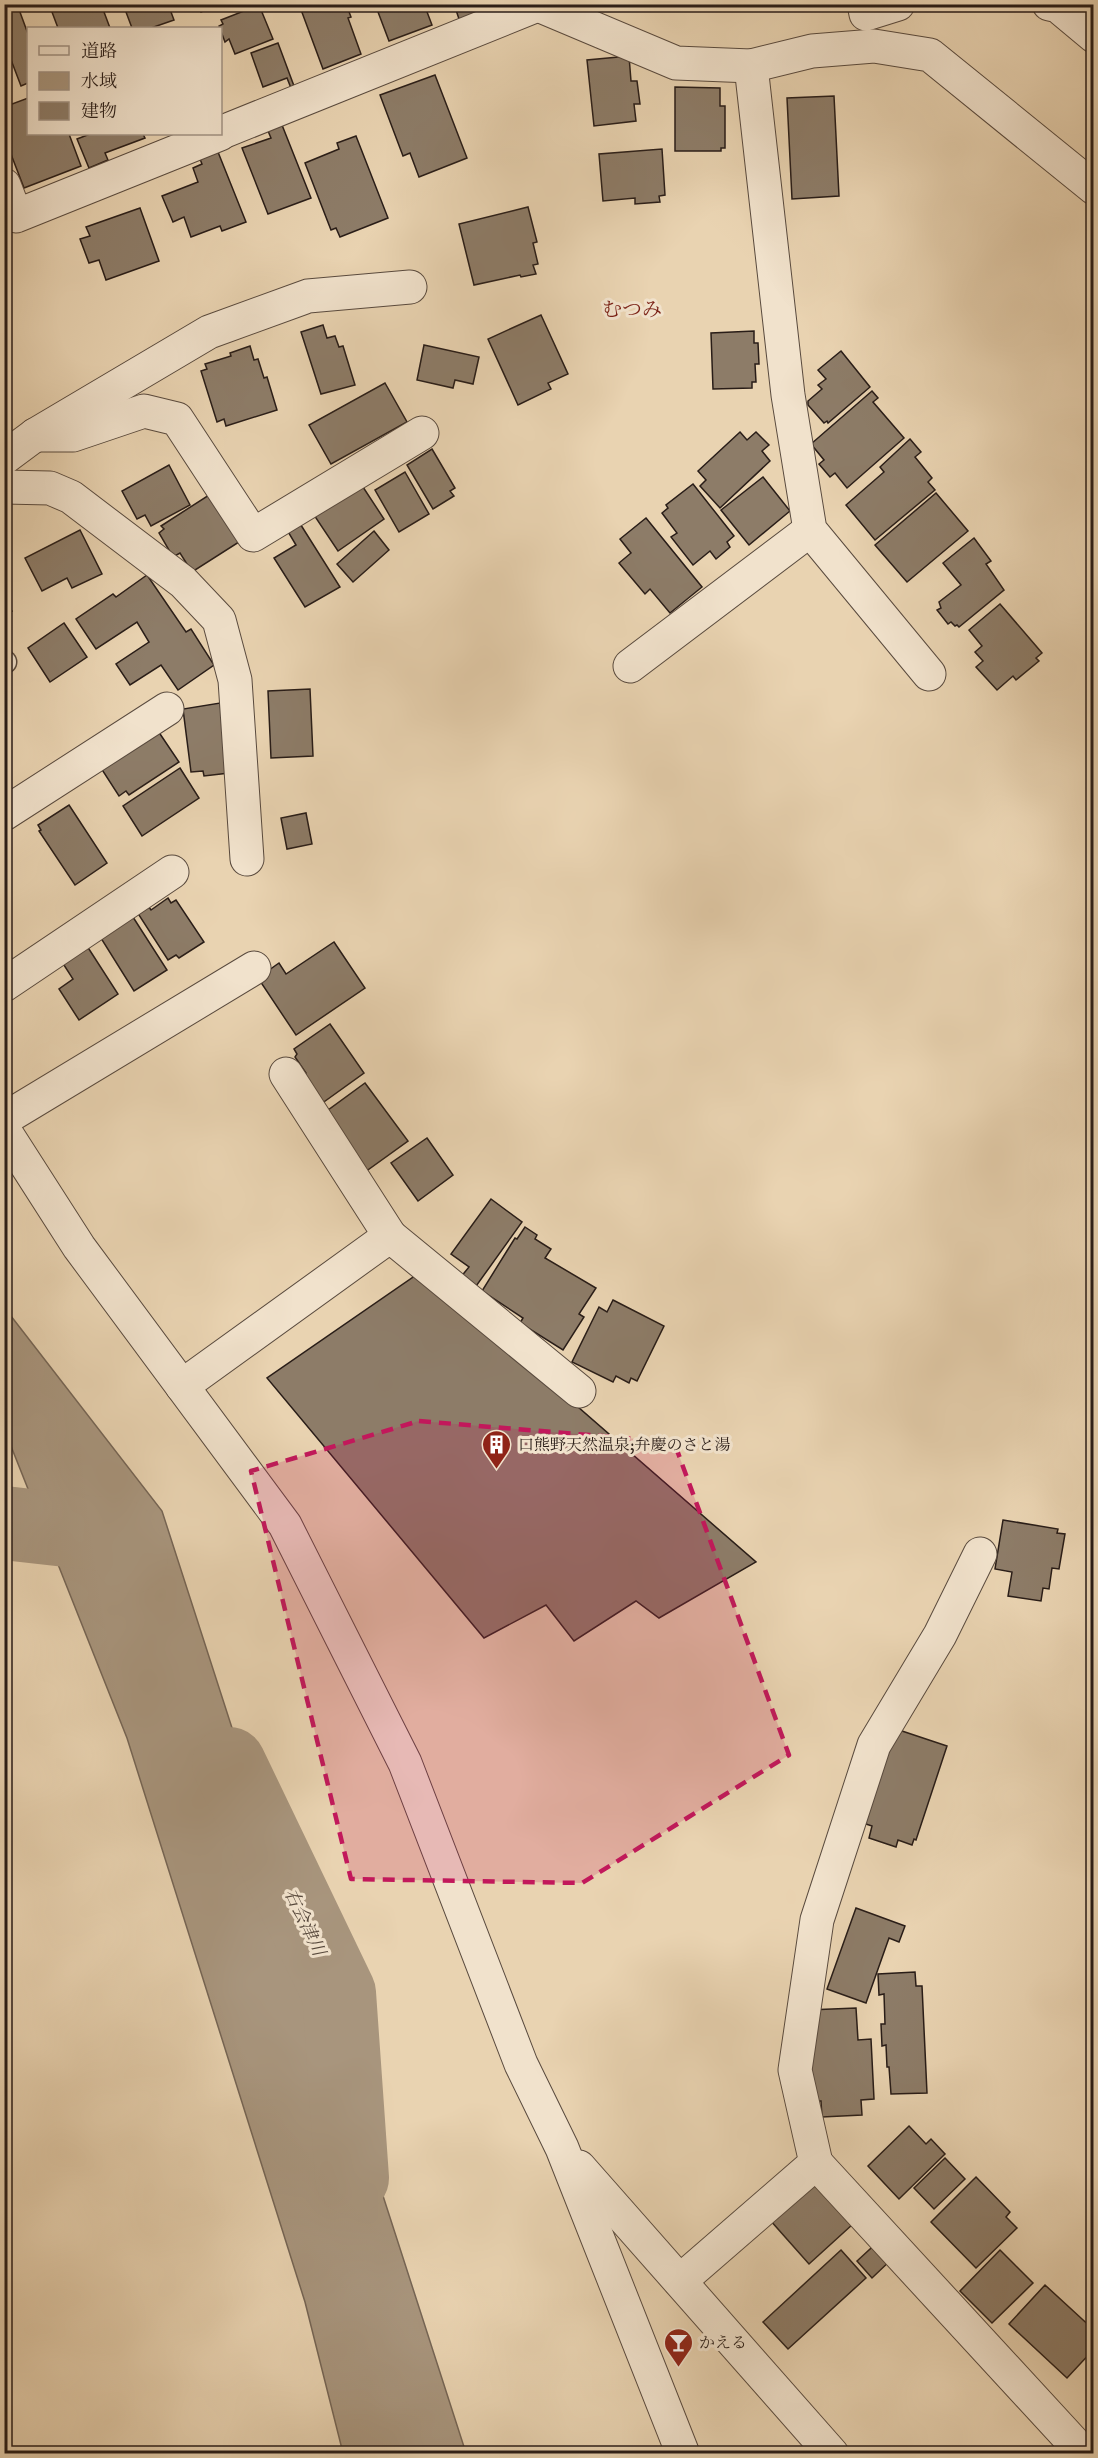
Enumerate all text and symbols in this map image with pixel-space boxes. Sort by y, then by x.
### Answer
legend [27,27,222,135]
text: 道路 [81,41,117,64]
text: 水域 [81,71,117,94]
text: 建物 [81,101,117,124]
district label: むつみ [602,298,662,323]
building icon: 口熊野天然温泉;弁慶のさと湯 [481,1428,513,1470]
place label: 口熊野天然温泉;弁慶のさと湯 [518,1436,731,1456]
water label: 右会津川 [278,1885,330,1962]
bar icon: かえる [662,2326,694,2368]
place label: かえる [699,2334,747,2354]

